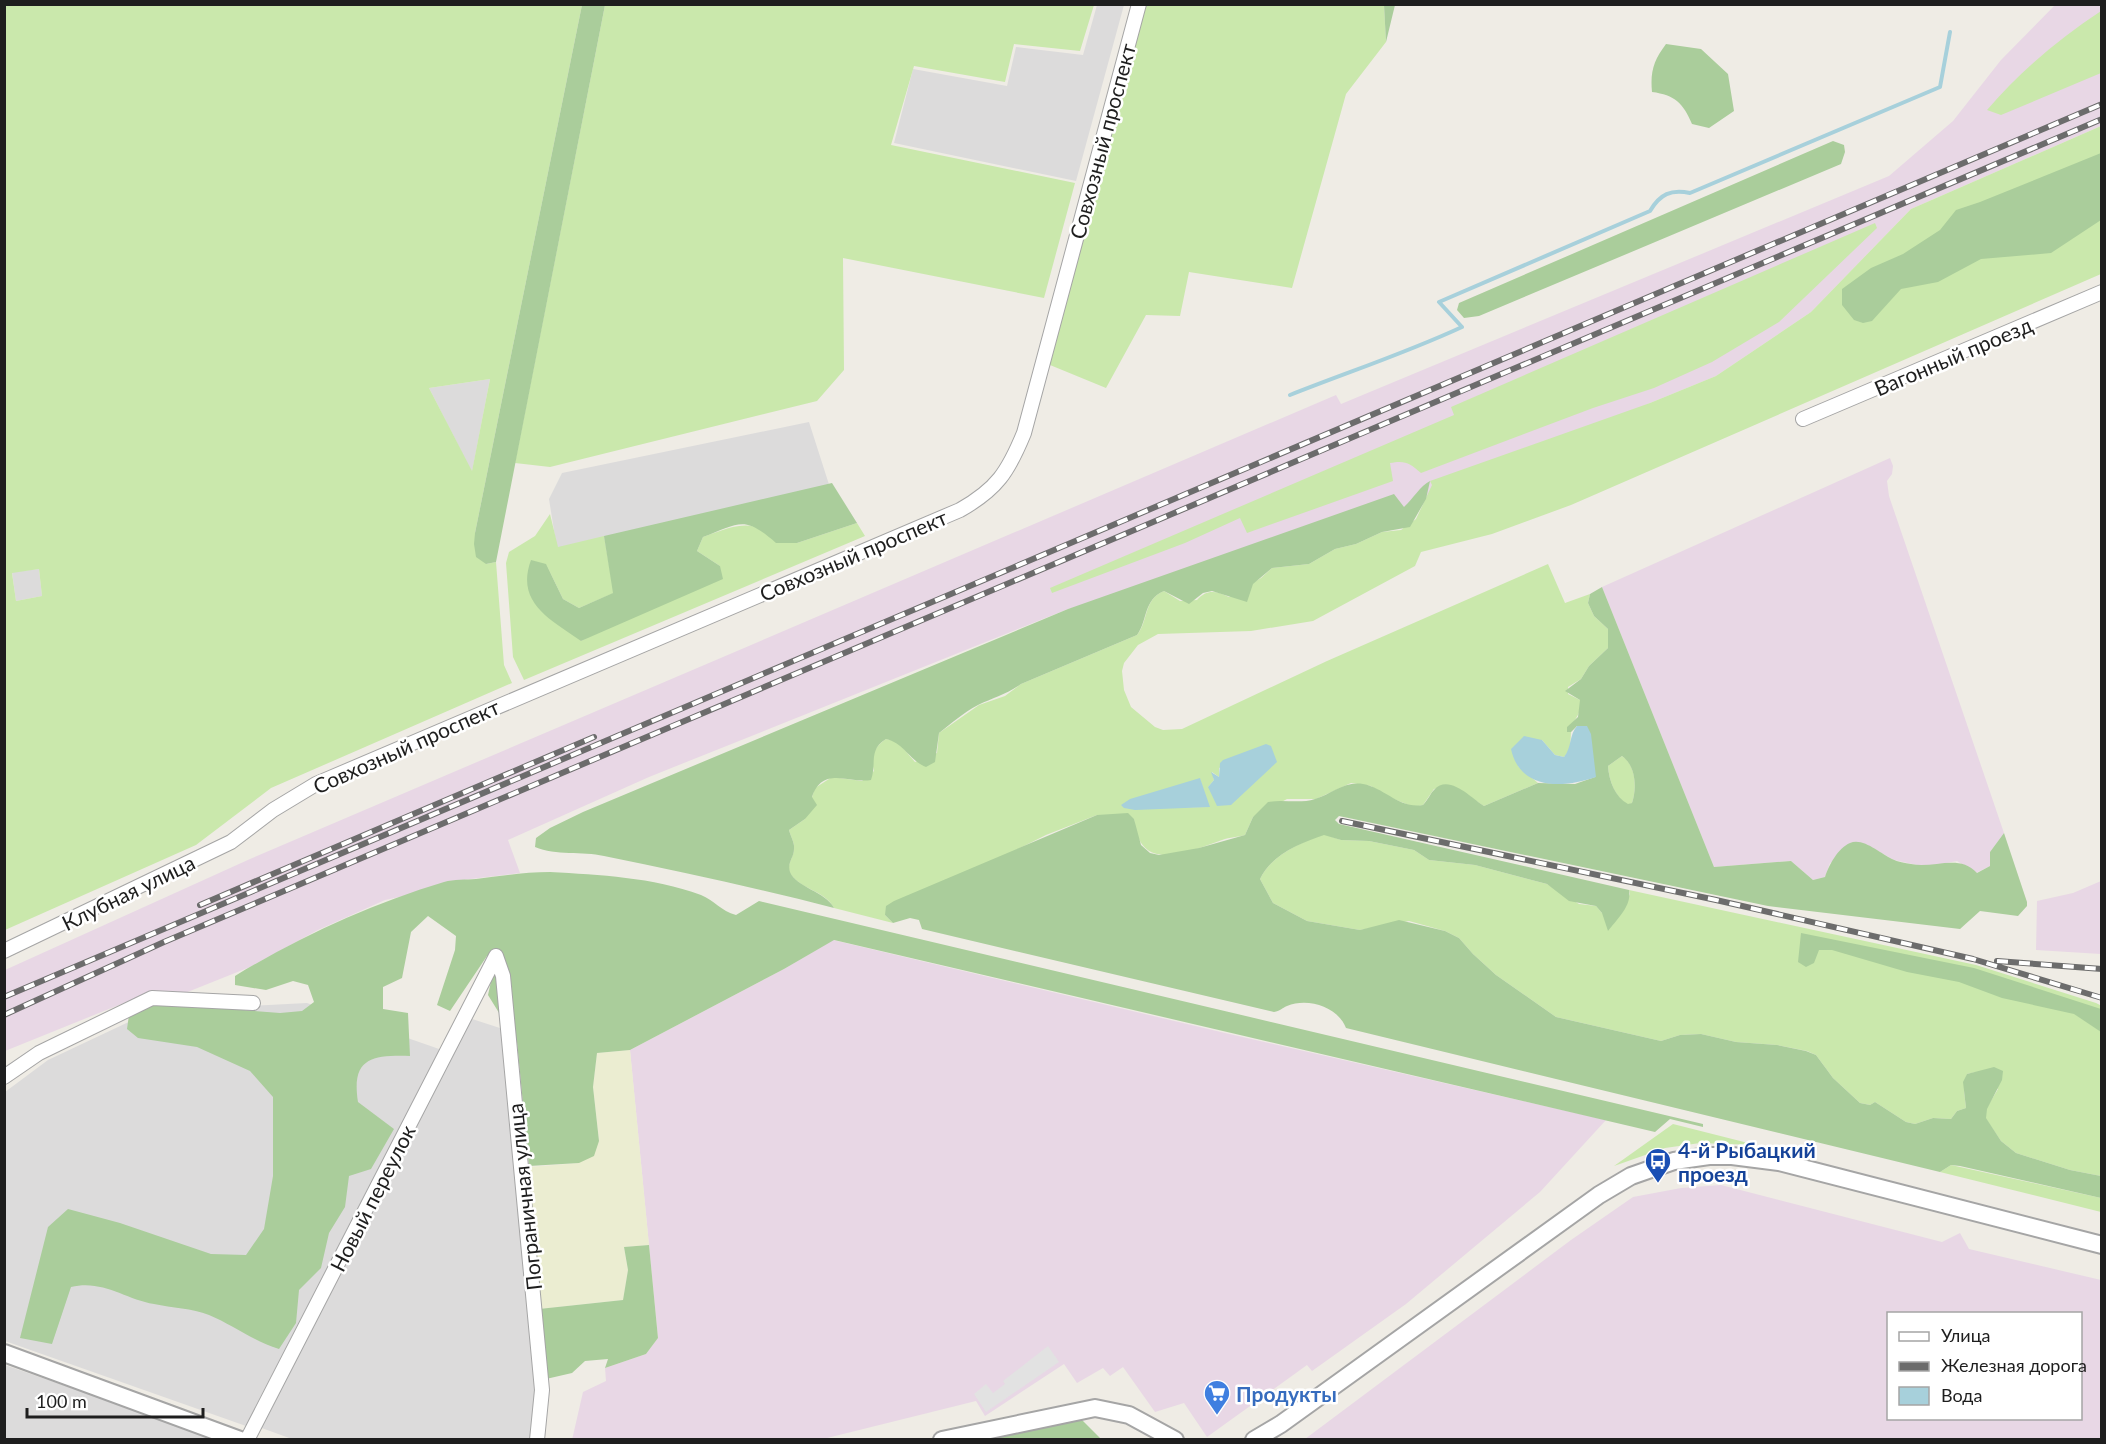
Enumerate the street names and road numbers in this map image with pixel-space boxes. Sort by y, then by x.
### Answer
street label: Совхозный проспект [1064,40,1140,241]
street label: Вагонный проезд [1870,311,2036,401]
street label: Совхозный проспект [755,504,951,606]
street label: Совхозный проспект [309,693,503,798]
street label: Клубная улица [57,849,199,935]
street label: Пограничная улица [502,1102,546,1292]
street label: Новый переулок [324,1120,420,1275]

